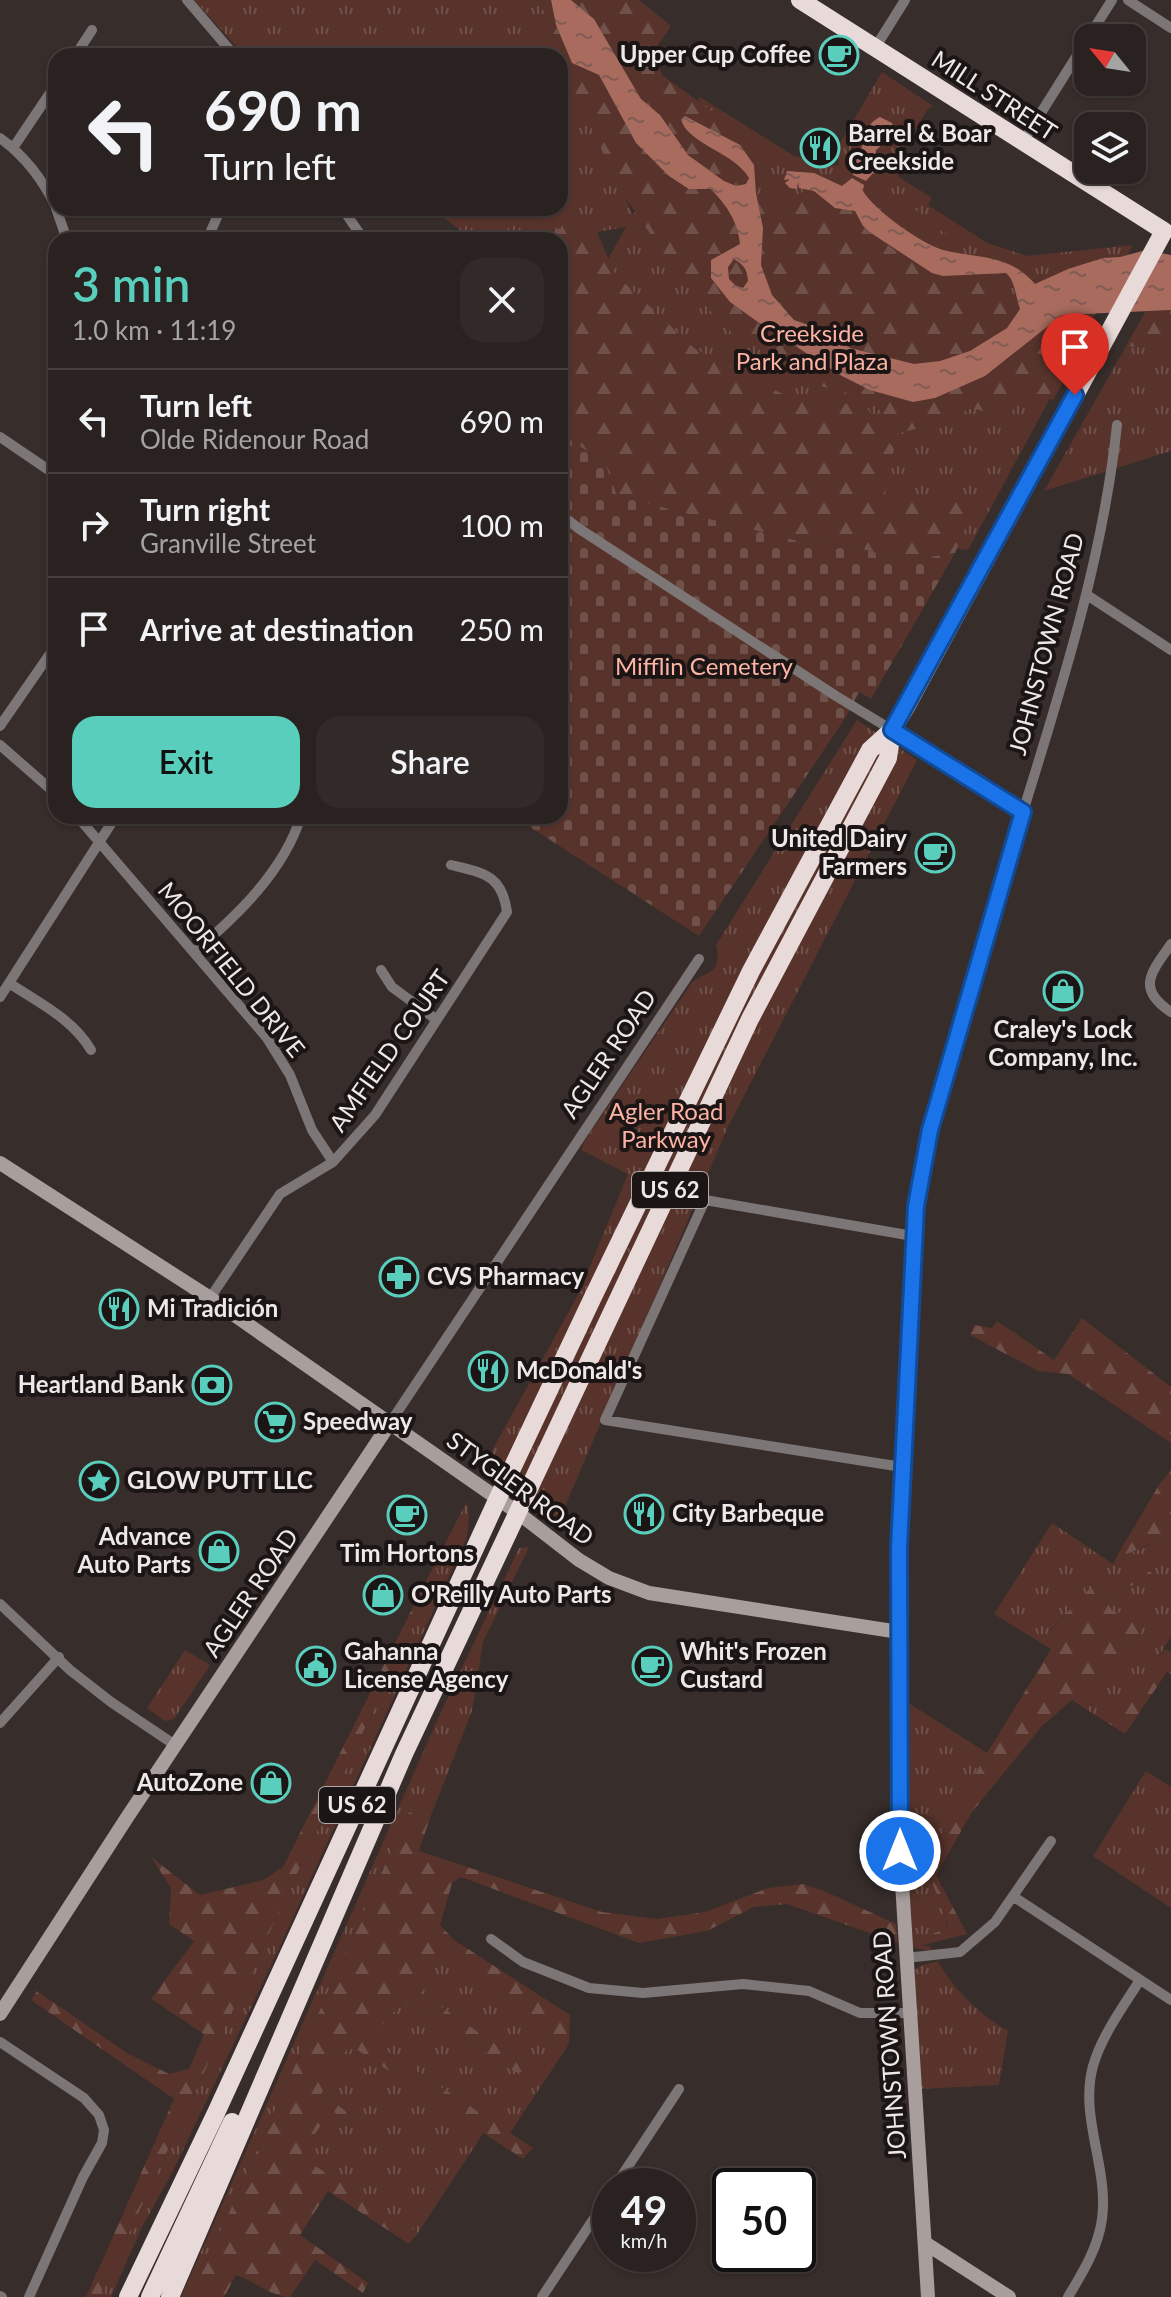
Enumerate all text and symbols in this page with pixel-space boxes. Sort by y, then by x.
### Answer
north arrow [1074,24,1146,96]
map controls [1074,24,1146,184]
cafe icon: Upper Cup Coffee [818,34,860,76]
place label: Upper Cup Coffee [620,39,811,68]
street label: MILL STREET [927,44,1063,146]
text: 690 m [204,76,362,143]
icon: left [72,80,176,184]
button: layers [1074,112,1146,184]
place label: Barrel & Boar Creekside [848,118,992,175]
restaurant icon: Barrel & Boar Creekside [799,127,841,169]
text: Turn left [204,144,336,188]
text: 3 min [72,255,190,312]
button: close [460,258,544,342]
pin [1041,313,1109,395]
text: 1.0 km · 11:19 [72,314,236,346]
park label: Creekside Park and Plaza [736,318,888,375]
icon: arrive [1053,325,1097,369]
text: Turn left [140,387,252,423]
icon: left [72,399,116,443]
text: 690 m [459,403,544,439]
text: Olde Ridenour Road [140,423,369,455]
text: Turn right [140,491,270,527]
icon: right [72,503,116,547]
text: 100 m [459,507,544,543]
text: Granville Street [140,527,316,559]
street label: JOHNSTOWN ROAD [1002,529,1089,758]
icon: arrive [72,607,116,651]
text: Arrive at destination [140,611,414,647]
text: 250 m [459,611,544,647]
park label: Mifflin Cemetery [615,651,794,680]
button: Exit [72,716,300,808]
button: Share [316,716,544,808]
place label: United Dairy Farmers [771,823,907,880]
cafe icon: United Dairy Farmers [914,832,956,874]
street label: MOORFIELD DRIVE [153,876,312,1062]
street label: AMFIELD COURT [322,964,455,1137]
shop icon: Craley's Lock Company, Inc. [1042,970,1084,1012]
street label: AGLER ROAD [554,983,661,1123]
place label: Craley's Lock Company, Inc. [988,1014,1138,1071]
park label: Agler Road Parkway [609,1096,723,1153]
road number: US 62 [632,1172,708,1208]
pharmacy icon: CVS Pharmacy [378,1256,420,1298]
place label: CVS Pharmacy [427,1261,584,1290]
restaurant icon: Mi Tradición [98,1288,140,1330]
place label: Mi Tradición [147,1293,278,1322]
restaurant icon: McDonald's [467,1350,509,1392]
place label: McDonald's [516,1355,642,1384]
bank icon: Heartland Bank [191,1364,233,1406]
place label: Heartland Bank [18,1369,184,1398]
supermarket icon: Speedway [254,1401,296,1443]
place label: Speedway [303,1406,413,1435]
street label: STYGLER ROAD [442,1425,600,1551]
place icon: GLOW PUTT LLC [78,1460,120,1502]
place label: GLOW PUTT LLC [127,1465,313,1494]
restaurant icon: City Barbeque [623,1493,665,1535]
cafe icon: Tim Hortons [386,1494,428,1536]
place label: City Barbeque [672,1498,824,1527]
place label: Advance Auto Parts [77,1521,191,1578]
street label: AGLER ROAD [196,1522,303,1662]
shop icon: Advance Auto Parts [198,1530,240,1572]
place label: Tim Hortons [340,1538,474,1567]
shop icon: O'Reilly Auto Parts [362,1574,404,1616]
place label: O'Reilly Auto Parts [411,1579,612,1608]
place label: Gahanna License Agency [344,1636,509,1693]
place label: Whit's Frozen Custard [680,1636,827,1693]
public building icon: Gahanna License Agency [295,1645,337,1687]
cafe icon: Whit's Frozen Custard [631,1645,673,1687]
shop icon: AutoZone [250,1762,292,1804]
place label: AutoZone [136,1767,243,1796]
road number: US 62 [319,1787,395,1823]
position arrow [858,1809,942,1893]
street label: JOHNSTOWN ROAD [866,1930,911,2160]
speed limit sign: 50 [712,2168,816,2272]
text: 49 [621,2186,667,2234]
text: km/h [621,2228,667,2252]

